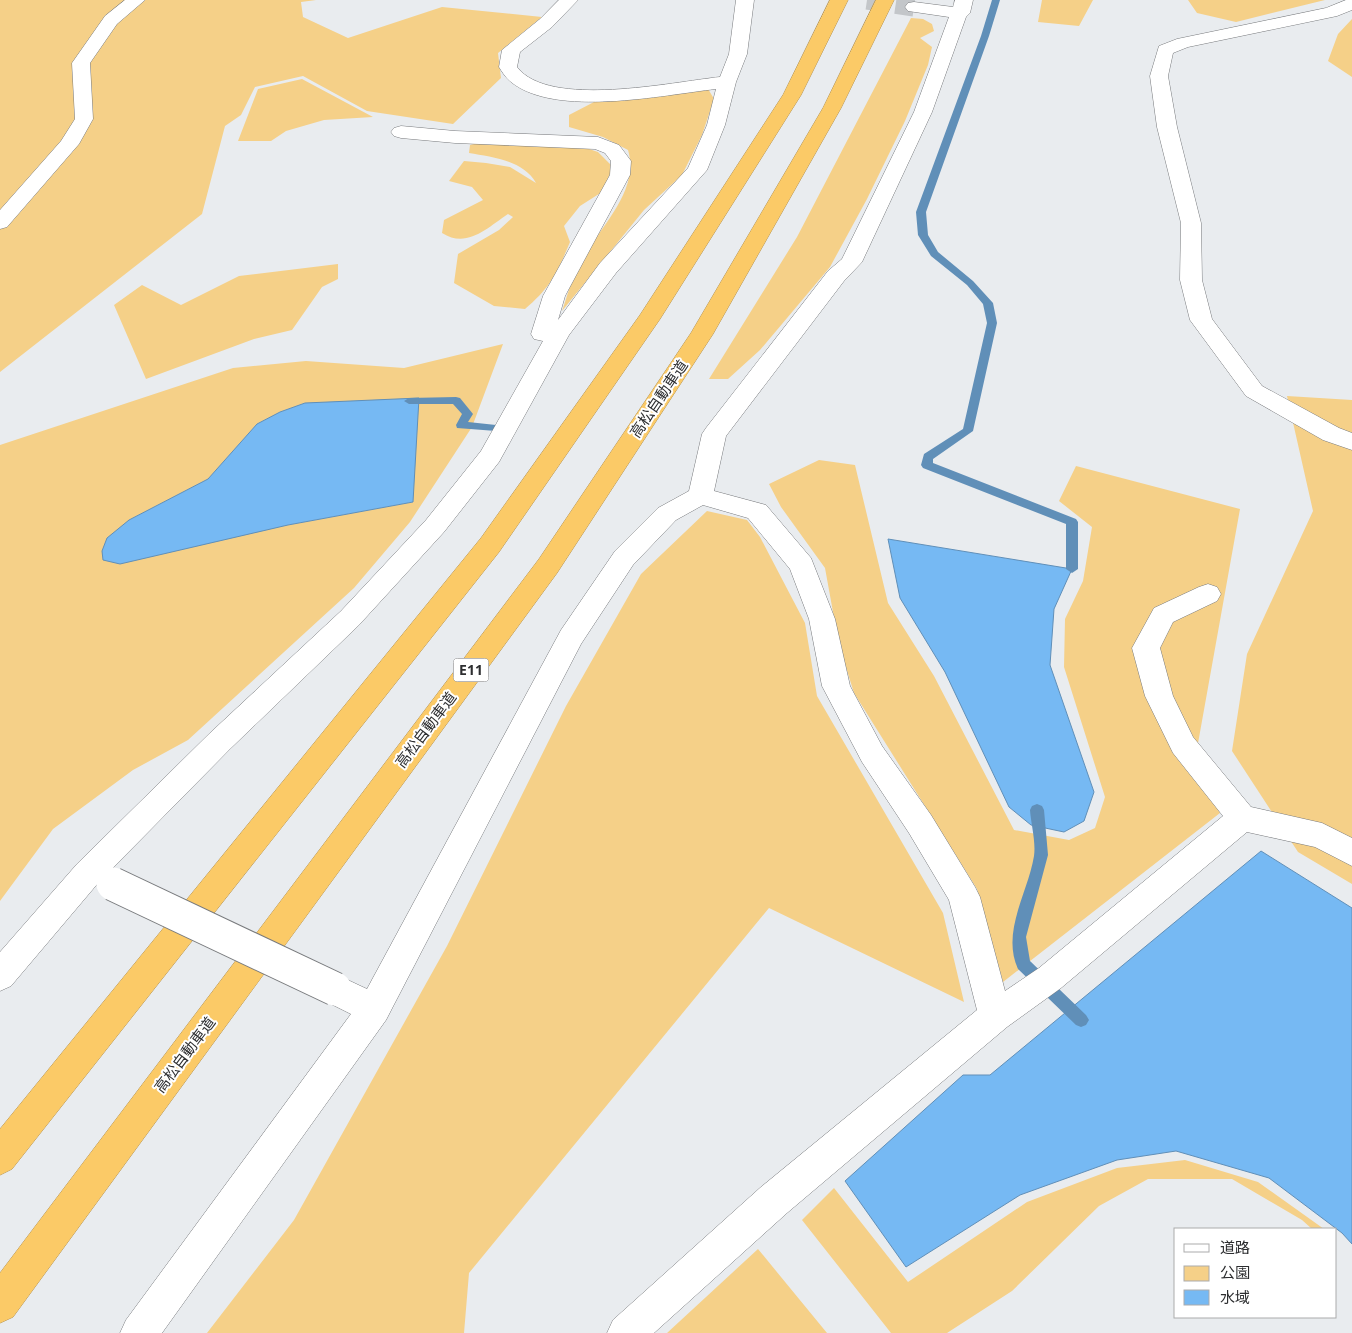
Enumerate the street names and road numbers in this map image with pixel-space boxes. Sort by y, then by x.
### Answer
street label: 高松自動車道 [625,356,692,441]
road number: E11 [454,658,488,682]
street label: 高松自動車道 [390,687,460,771]
street label: 高松自動車道 [149,1012,219,1096]

